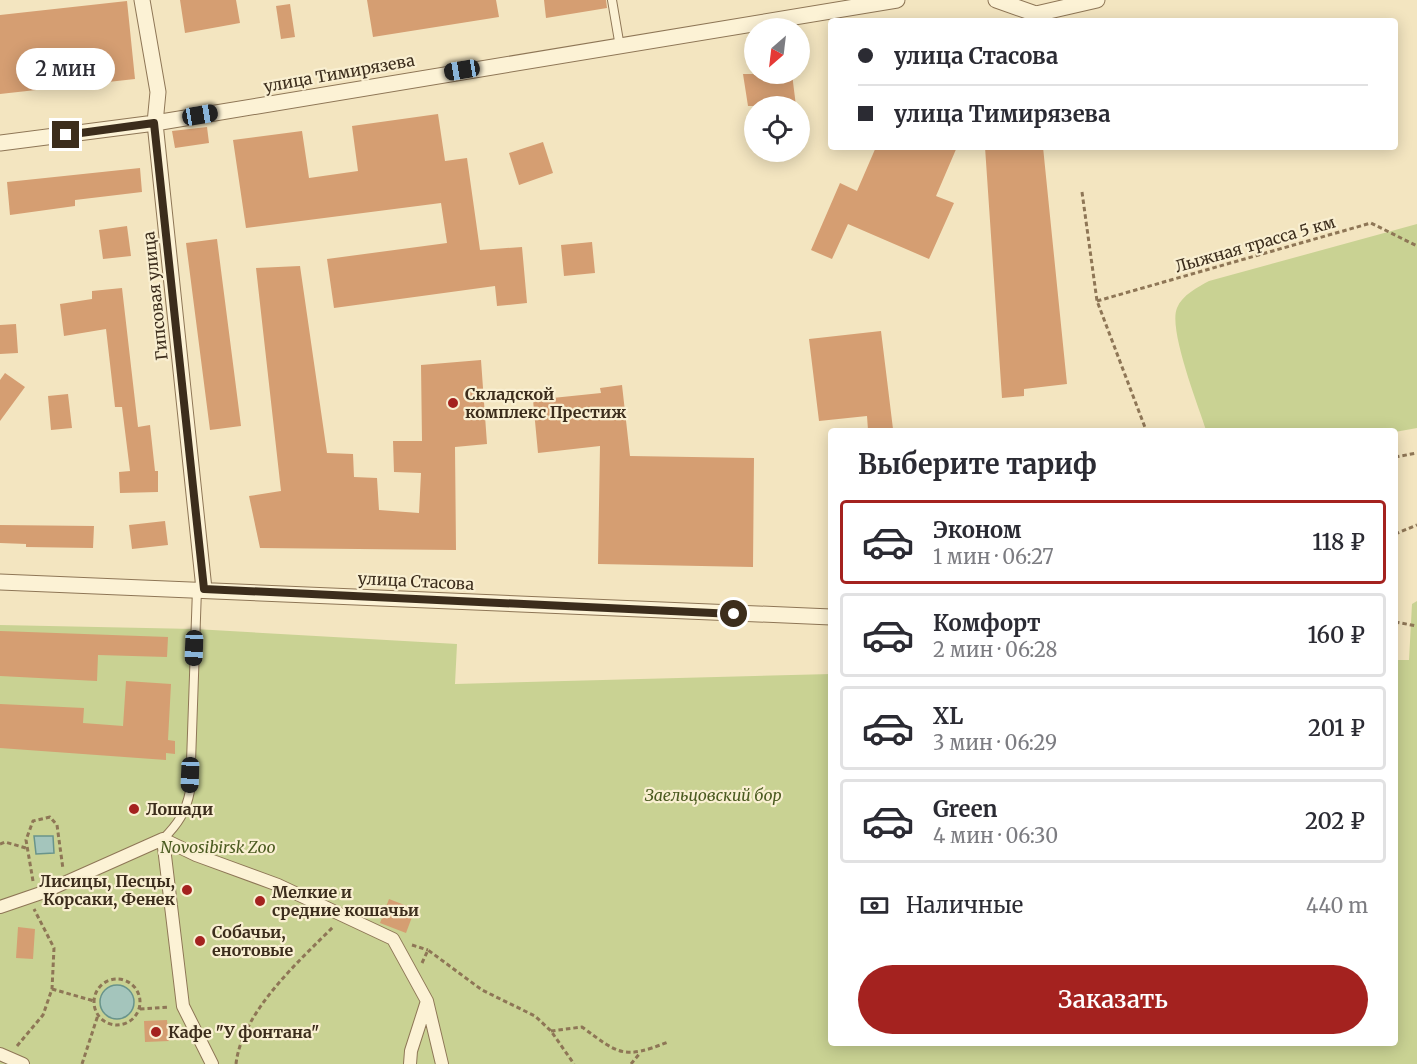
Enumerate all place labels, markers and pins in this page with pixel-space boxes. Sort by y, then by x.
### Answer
place label: Складской комплекс Престиж [465,384,626,422]
marker: Складской комплекс Престиж [446,396,460,410]
place label: Лошади [146,799,213,819]
marker: Лошади [127,802,141,816]
place label: Лисицы, Песцы, Корсаки, Фенек [39,871,175,910]
place label: Мелкие и средние кошачьи [272,882,419,920]
marker: Лисицы, Песцы, Корсаки, Фенек [180,883,194,897]
marker: Мелкие и средние кошачьи [253,894,267,908]
place label: Собачьи, енотовые [212,922,293,960]
marker: Собачьи, енотовые [193,934,207,948]
place label: Кафе "У фонтана" [168,1022,319,1042]
marker: Кафе "У фонтана" [149,1025,163,1039]

